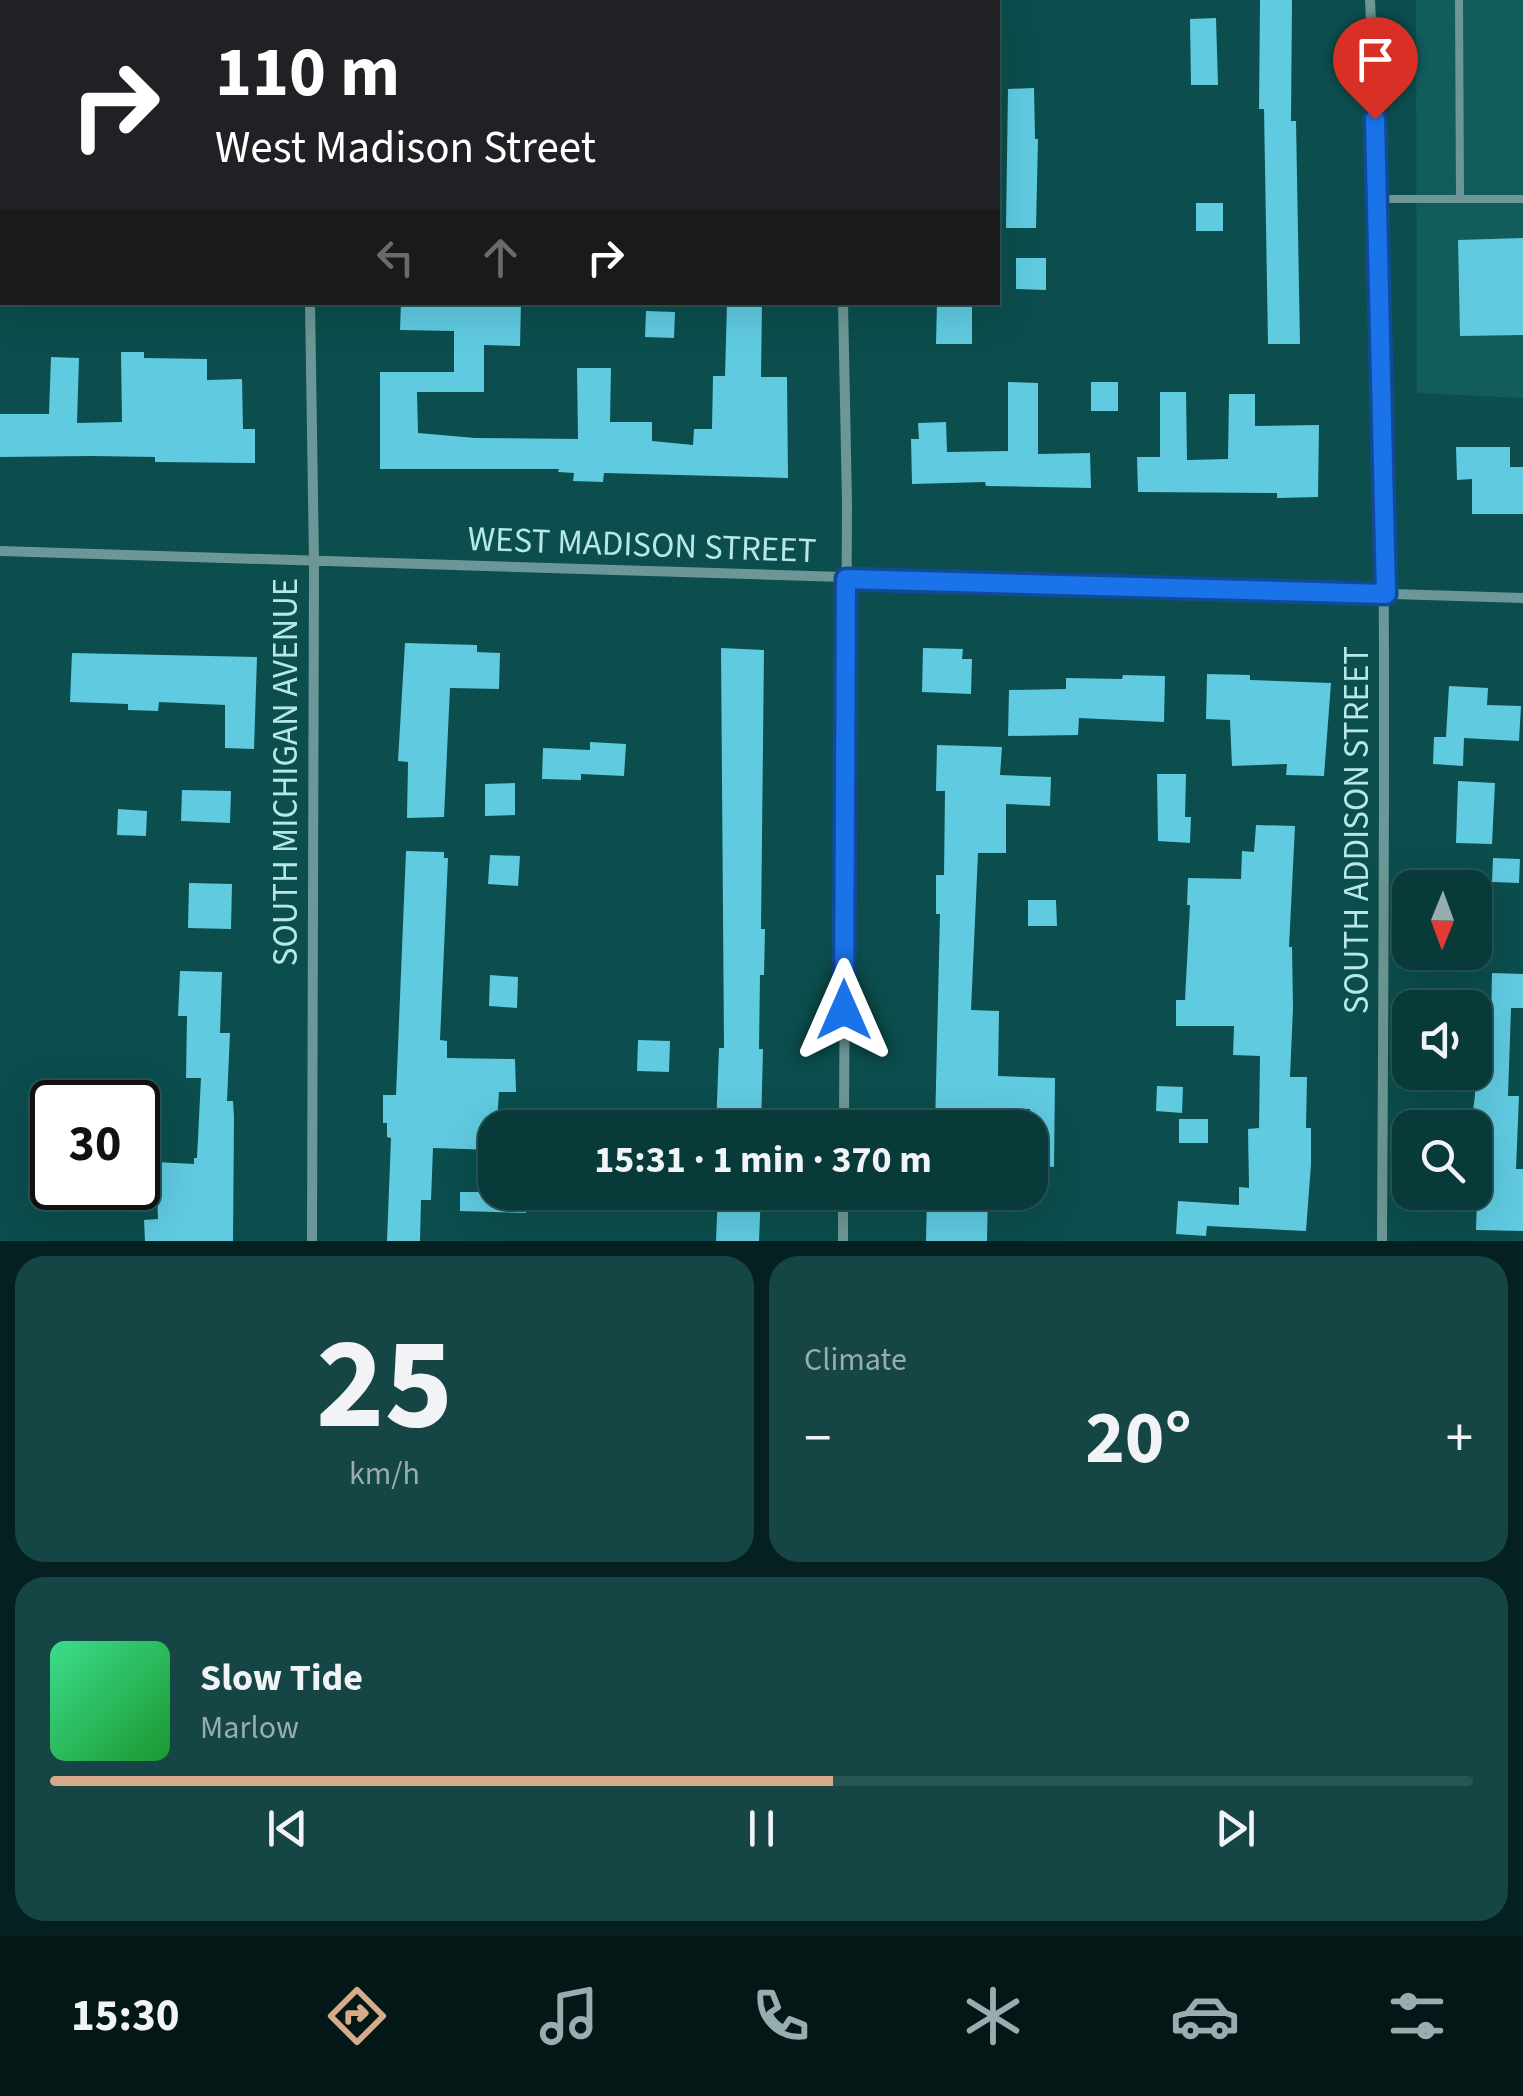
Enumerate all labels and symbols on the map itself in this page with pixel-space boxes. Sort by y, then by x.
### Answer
pin [1333,17,1418,120]
street label: WEST MADISON STREET [467,514,817,576]
street label: SOUTH MICHIGAN AVENUE [261,578,311,966]
street label: SOUTH ADDISON STREET [1332,646,1382,1014]
north arrow [1392,870,1492,970]
position arrow [792,958,896,1062]
speed limit sign: 30 [30,1080,160,1210]

